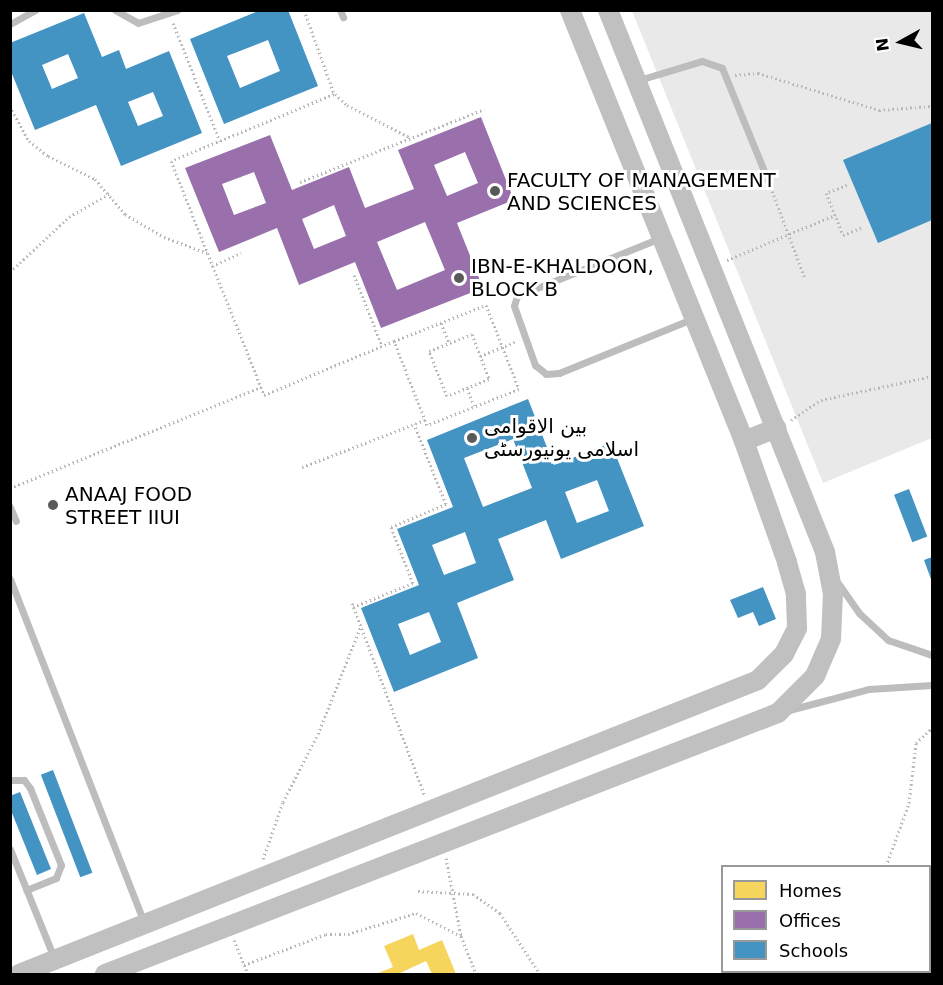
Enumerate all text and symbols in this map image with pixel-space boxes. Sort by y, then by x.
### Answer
north arrow [871,12,931,72]
text: N [872,37,893,53]
place label: FACULTY OF MANAGEMENT AND SCIENCES [507,168,776,215]
marker: FACULTY OF MANAGEMENT AND SCIENCES [488,184,502,198]
place label: IBN-E-KHALDOON, BLOCK B [471,254,654,301]
marker: IBN-E-KHALDOON, BLOCK B [452,271,466,285]
place label: بین الاقوامی اسلامی یونیورسٹی [484,414,639,461]
marker: بین الاقوامی اسلامی یونیورسٹی [465,431,479,445]
place label: ANAAJ FOOD STREET IIUI [65,482,192,529]
marker: ANAAJ FOOD STREET IIUI [46,498,60,512]
legend [721,865,931,973]
text: Homes [779,880,842,901]
text: Offices [779,910,841,931]
text: Schools [779,940,848,961]

